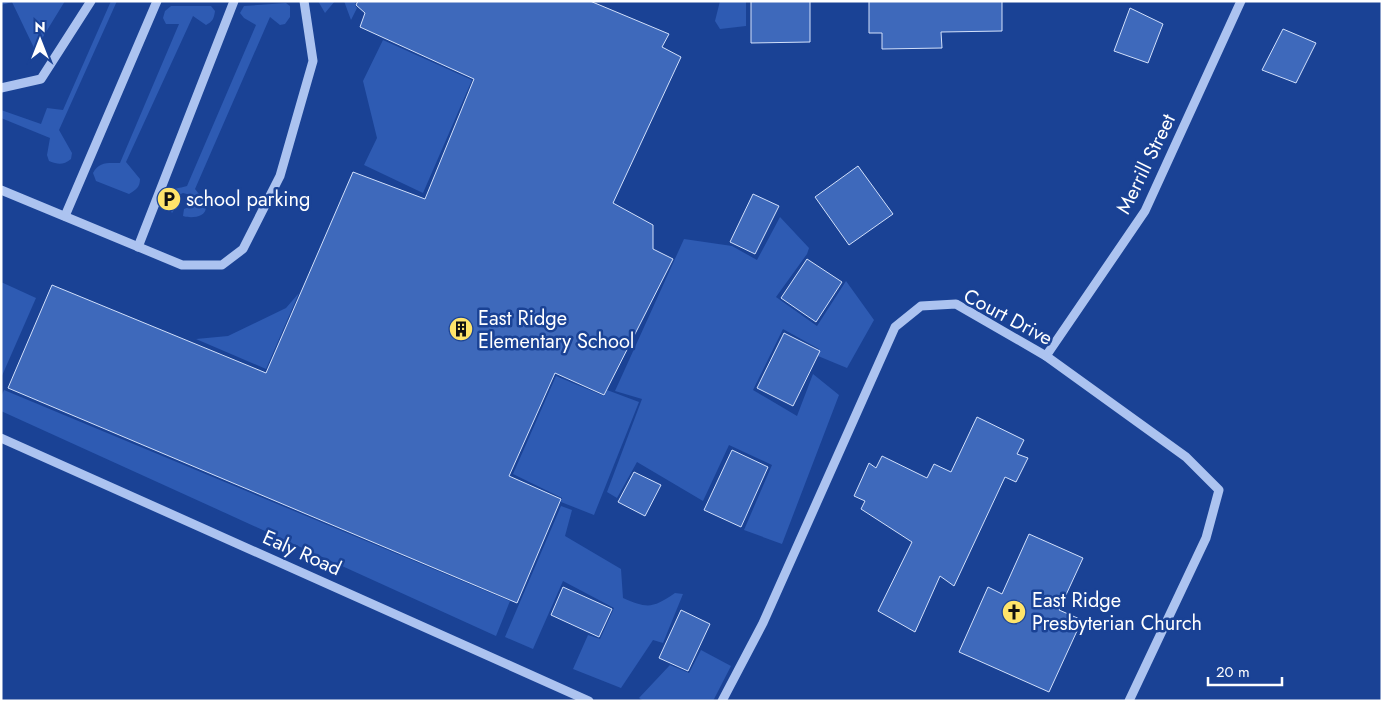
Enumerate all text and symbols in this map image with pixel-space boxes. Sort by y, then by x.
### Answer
north arrow [15,15,65,65]
text: N [34,17,46,37]
street label: Merrill Street [1109,109,1183,219]
place label: school parking [186,185,310,214]
parking icon: school parking [156,186,182,212]
street label: Court Drive [958,281,1058,353]
place label: East Ridge Elementary School [478,304,634,356]
building icon: East Ridge Elementary School [448,316,474,342]
street label: Ealy Road [258,523,346,583]
place label: East Ridge Presbyterian Church [1032,586,1202,638]
church icon: East Ridge Presbyterian Church [1001,599,1027,625]
scale bar [1208,654,1282,686]
text: 20 m [1216,661,1250,683]

